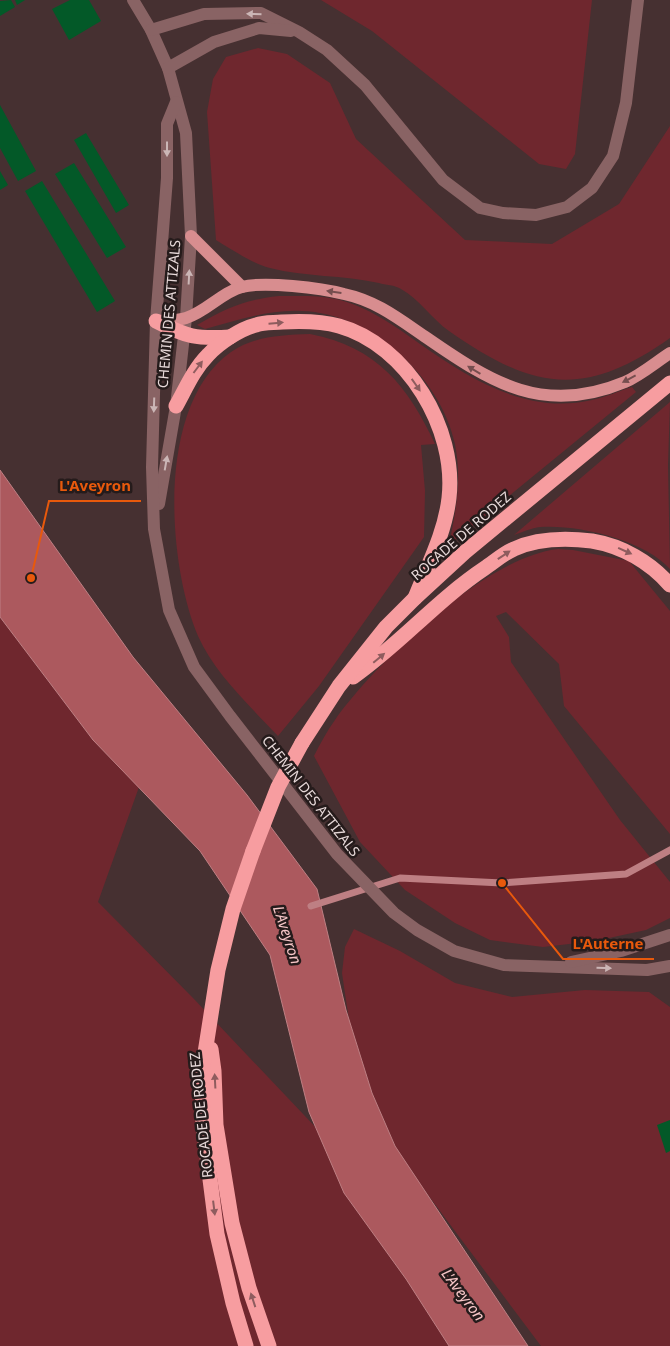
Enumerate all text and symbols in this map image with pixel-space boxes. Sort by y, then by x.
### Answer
one-way arrow [246,9,262,17]
one-way arrow [163,141,171,157]
street label: CHEMIN DES ATTIZALS [153,239,184,389]
one-way arrow [185,269,193,285]
one-way arrow [325,288,341,296]
one-way arrow [268,318,284,326]
one-way arrow [193,360,203,374]
one-way arrow [468,365,481,374]
one-way arrow [621,375,636,383]
one-way arrow [411,378,421,392]
one-way arrow [150,397,158,413]
one-way arrow [162,455,170,471]
callout: L'Aveyron [49,471,141,501]
text: L'Aveyron [59,475,131,495]
street label: ROCADE DE RODEZ [407,487,515,584]
one-way arrow [618,548,632,556]
one-way arrow [498,550,511,560]
one-way arrow [372,652,385,663]
street label: CHEMIN DES ATTIZALS [258,731,365,860]
water label: L'Aveyron [269,903,307,967]
callout: L'Auterne [563,929,654,959]
text: L'Auterne [572,933,644,953]
one-way arrow [596,964,612,972]
street label: ROCADE DE RODEZ [184,1051,217,1179]
one-way arrow [210,1073,218,1089]
one-way arrow [210,1200,218,1216]
water label: L'Aveyron [438,1264,490,1325]
one-way arrow [249,1292,256,1307]

